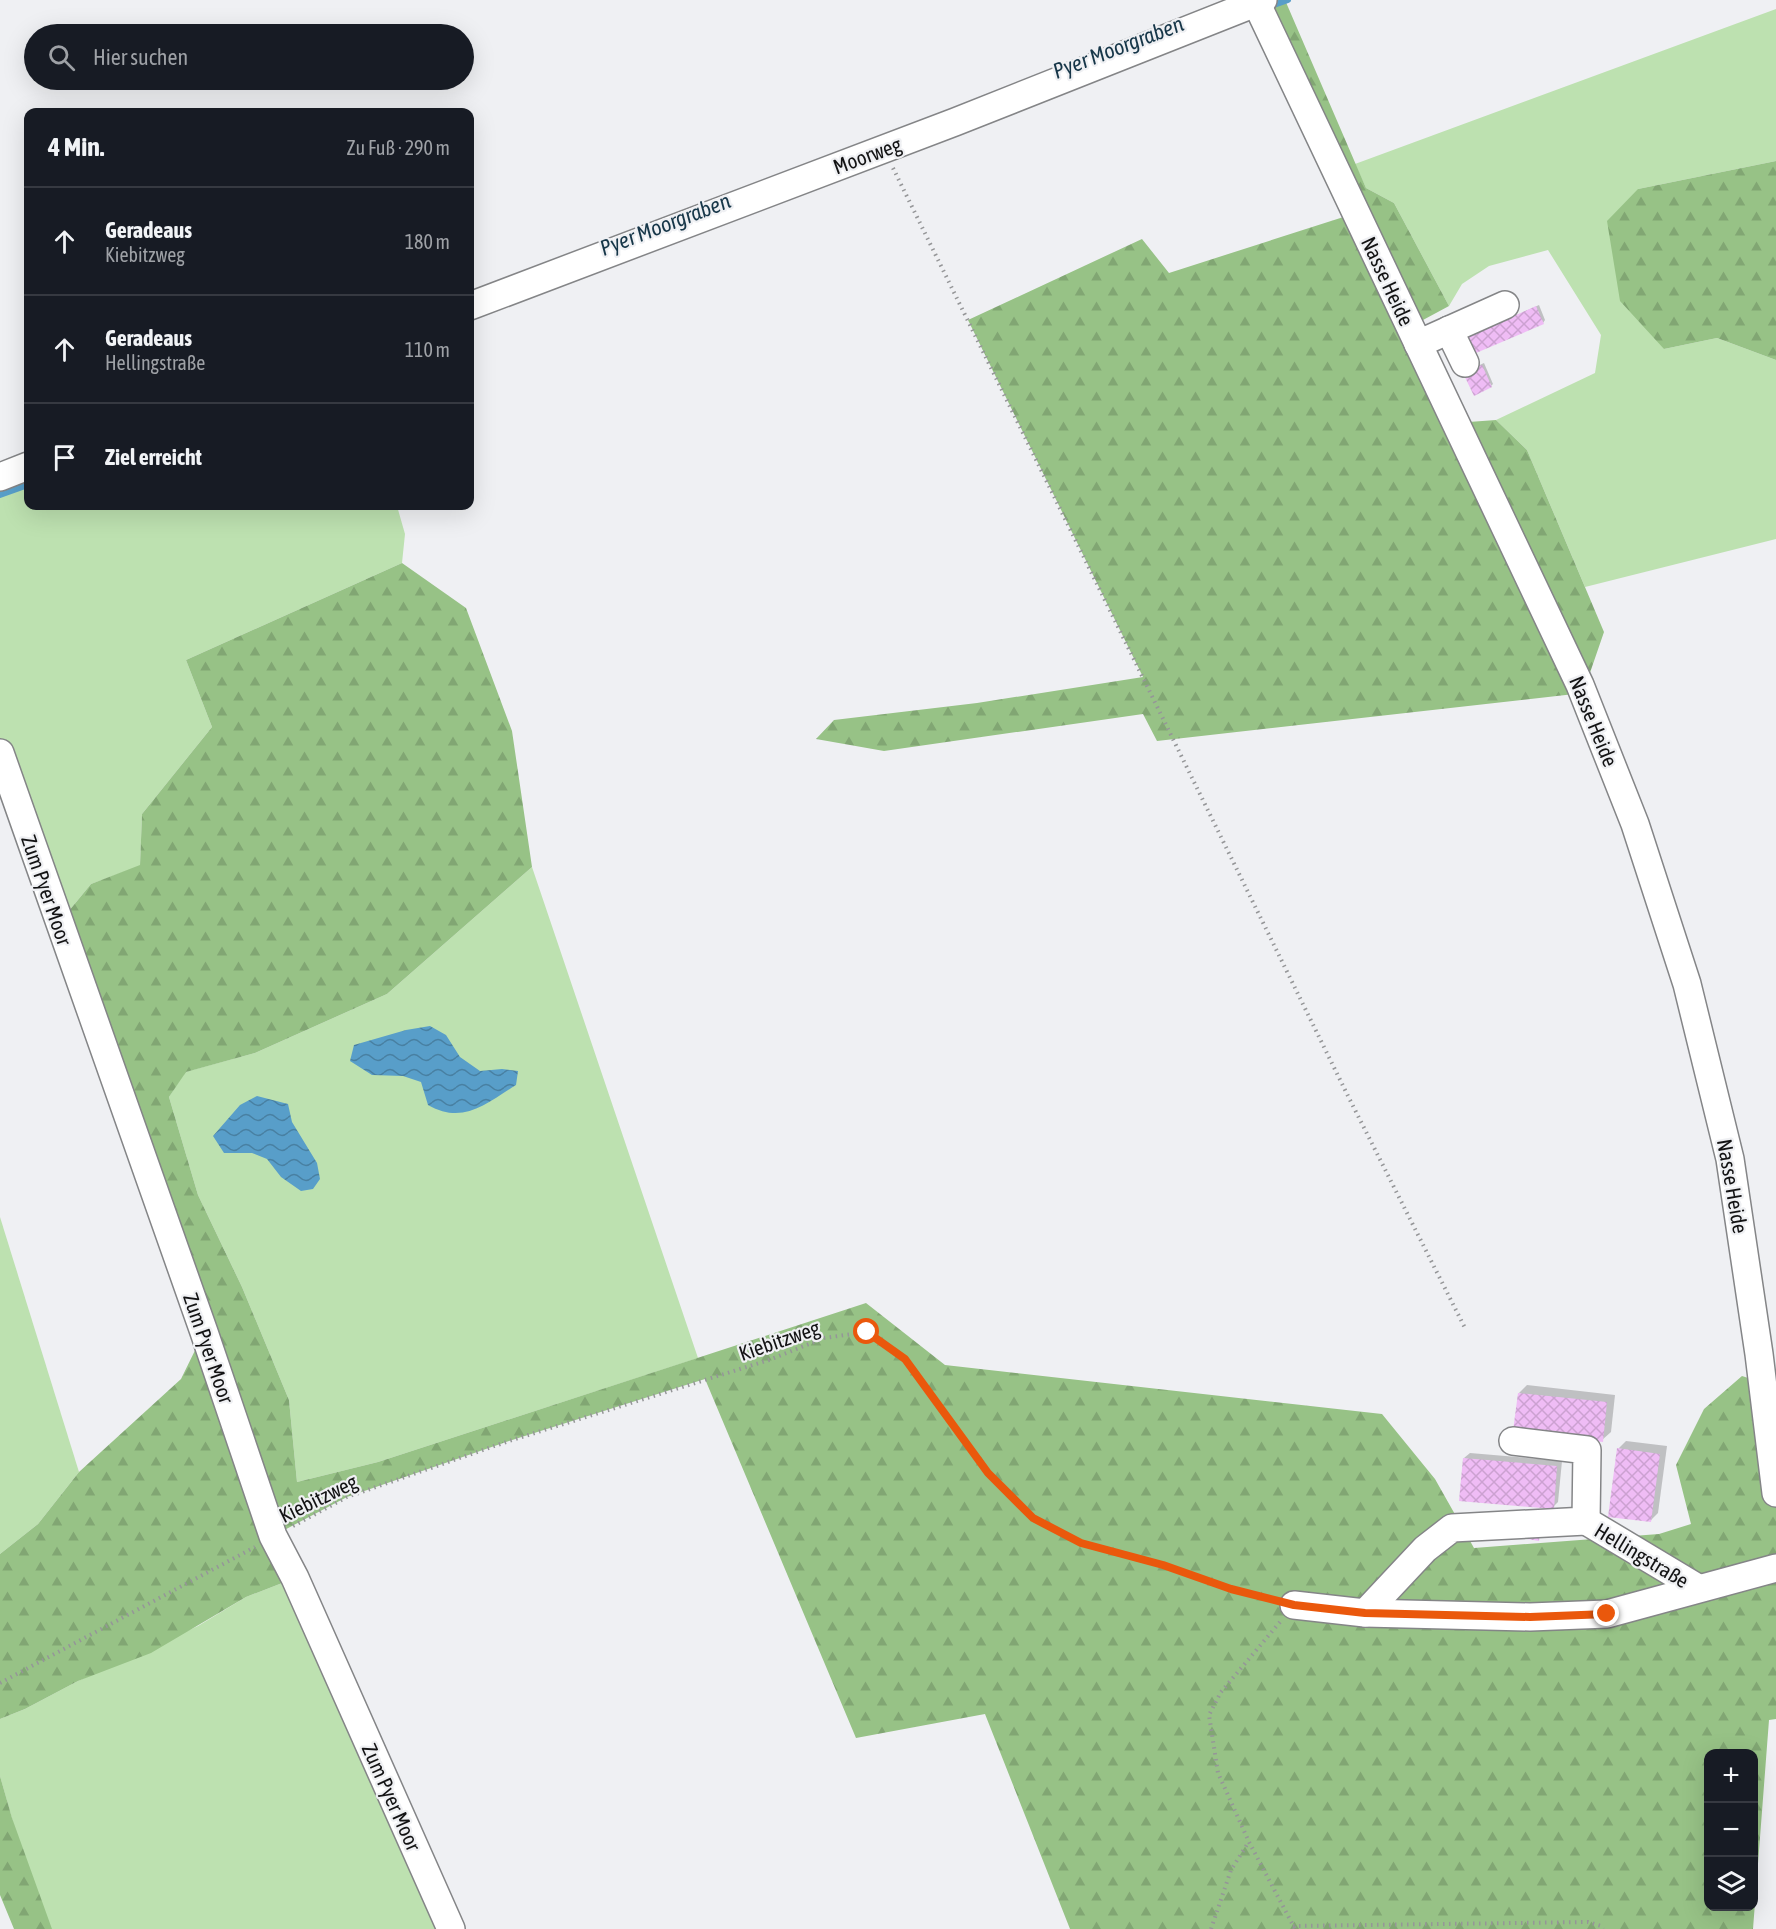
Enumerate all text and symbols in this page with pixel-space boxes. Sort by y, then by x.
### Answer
water label: Pyer Moorgraben [1049,10,1187,84]
search box [24,24,474,90]
icon: search [45,41,78,74]
text: Hier suchen [93,44,188,70]
text: 4 Min. [48,132,104,162]
street label: Moorweg [830,132,904,178]
text: Zu Fuß · 290 m [347,136,450,159]
water label: Pyer Moorgraben [596,187,734,261]
text: Geradeaus [105,217,192,243]
icon: ahead [48,225,81,258]
text: 180 m [405,230,450,253]
street label: Nasse Heide [1357,233,1419,329]
text: Kiebitzweg [105,243,185,266]
text: Geradeaus [105,325,192,351]
icon: ahead [48,333,81,366]
text: 110 m [405,338,450,361]
text: Hellingstraße [105,351,205,374]
icon: arrive [48,441,81,474]
text: Ziel erreicht [105,444,202,470]
street label: Nasse Heide [1565,672,1623,770]
street label: Zum Pyer Moor [17,832,77,949]
street label: Nasse Heide [1713,1137,1753,1235]
street label: Zum Pyer Moor [179,1290,239,1407]
street label: Kiebitzweg [735,1315,823,1365]
route start [853,1318,879,1344]
street label: Kiebitzweg [275,1469,361,1527]
street label: Hellingstraße [1591,1518,1693,1592]
route end [1593,1600,1619,1626]
street label: Zum Pyer Moor [358,1740,427,1855]
map controls [1704,1749,1758,1911]
button: + [1704,1749,1758,1803]
button: − [1704,1803,1758,1857]
button: layers [1704,1857,1758,1911]

